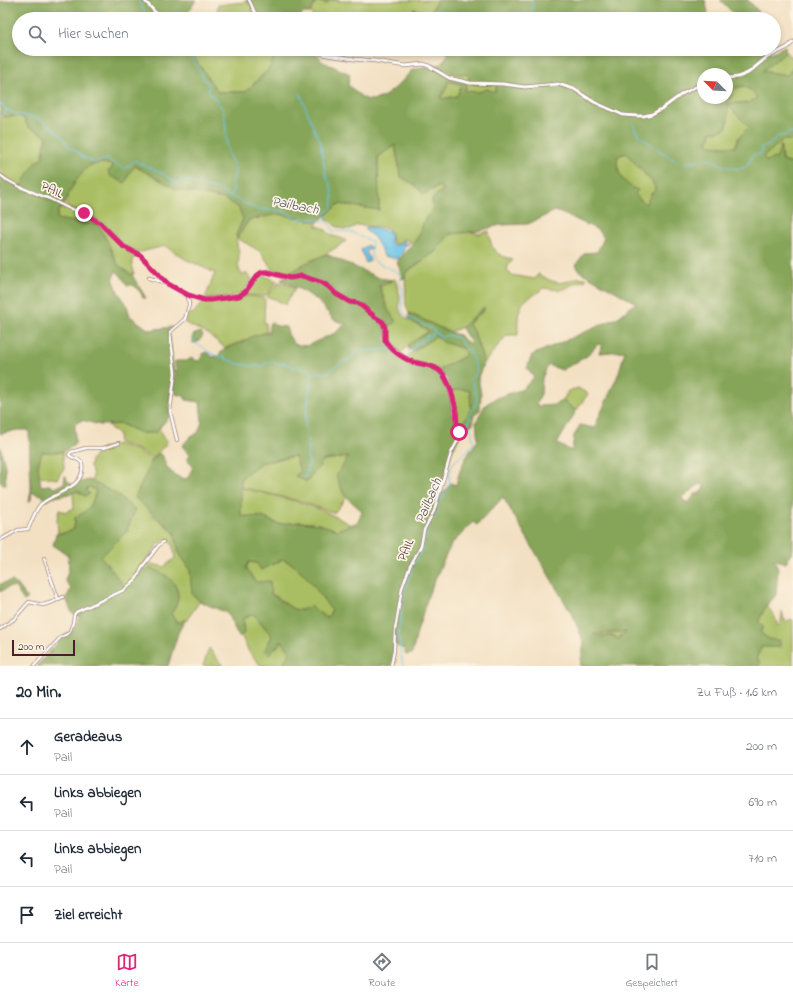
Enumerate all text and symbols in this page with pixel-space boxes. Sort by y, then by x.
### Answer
search box [12,12,781,56]
icon: search [26,23,48,45]
text: Hier suchen [58,23,129,45]
north arrow [697,68,733,104]
street label: PAIL [38,177,66,203]
water label: Pailbach [270,191,321,221]
route end [75,204,93,222]
route start [450,423,468,441]
water label: Pailbach [410,475,448,527]
street label: PAIL [393,536,419,564]
scale bar [12,638,75,657]
text: 200 m [18,639,44,655]
text: 20 Min. [16,680,61,705]
text: Zu Fuß · 1.6 km [696,683,777,702]
text: Geradeaus [54,726,122,748]
icon: ahead [16,736,38,758]
text: 200 m [746,737,777,756]
text: Pail [54,748,72,767]
text: Links abbiegen [54,782,141,804]
icon: left [16,792,38,814]
text: 690 m [748,793,777,812]
text: Pail [54,804,72,823]
text: Links abbiegen [54,838,141,860]
icon: left [16,848,38,870]
text: 710 m [749,849,777,868]
text: Pail [54,860,72,879]
icon: arrive [16,904,38,926]
text: Ziel erreicht [54,904,122,926]
tab: Karte [115,951,138,991]
tab: Route [369,951,395,991]
tab: Gespeichert [625,951,678,991]

